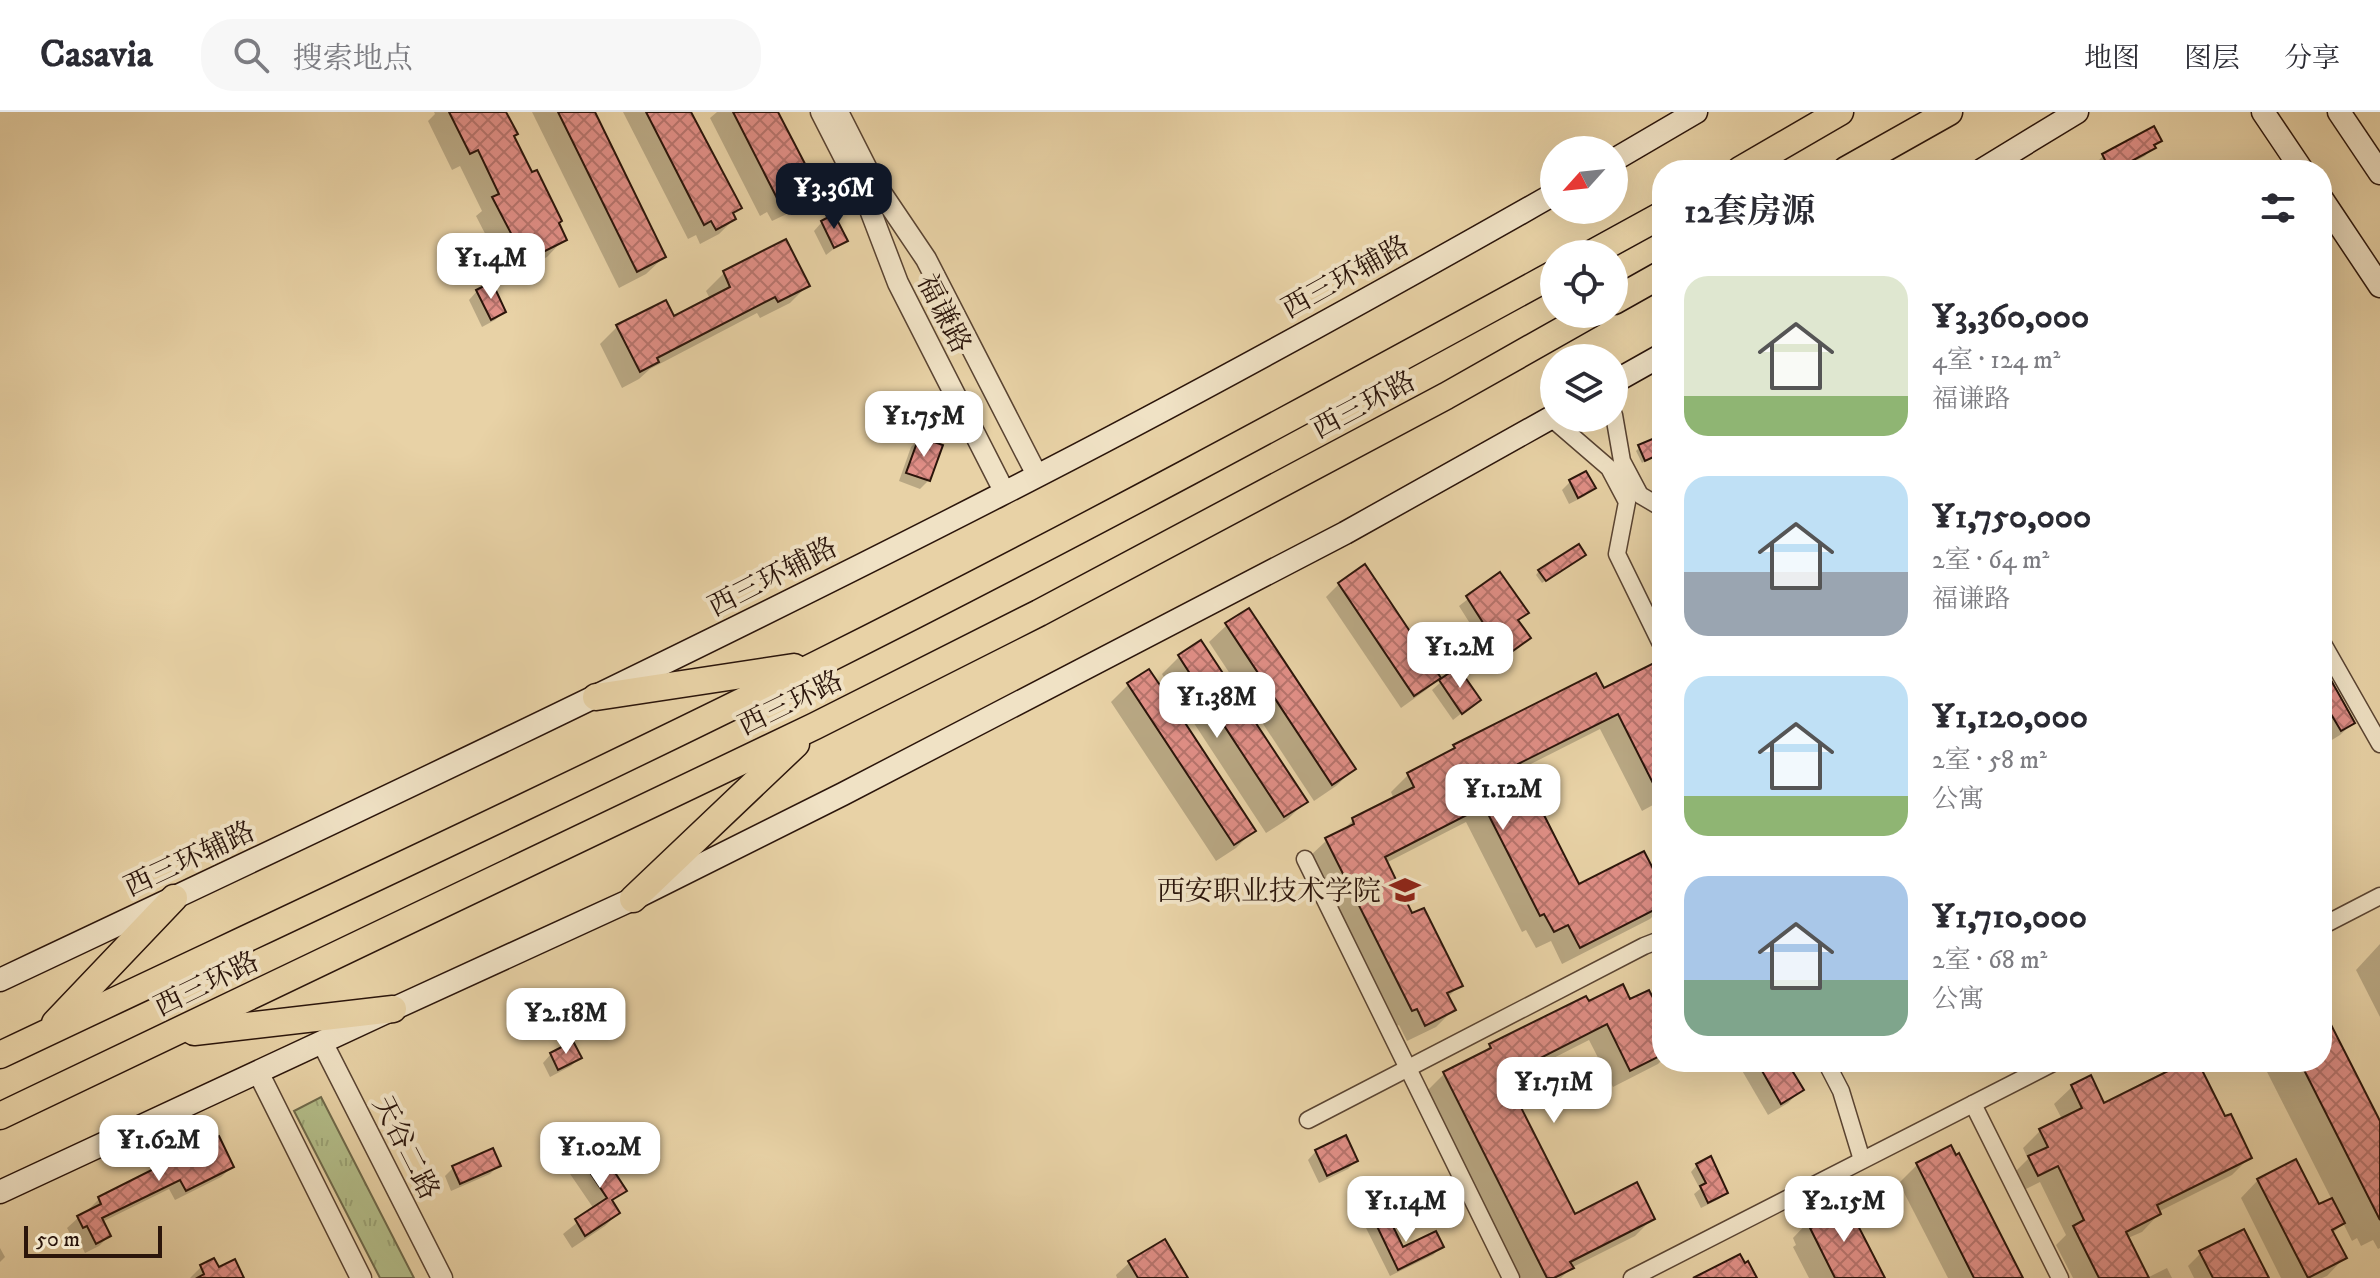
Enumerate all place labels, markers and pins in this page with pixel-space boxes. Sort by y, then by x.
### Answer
pin: ¥3.36M [769,163,899,231]
pin: ¥1.4M [435,233,547,301]
pin: ¥1.75M [859,391,989,459]
pin: ¥1.2M [1404,622,1516,690]
pin: ¥1.38M [1152,672,1282,740]
pin: ¥1.12M [1438,764,1568,832]
school or university icon: 西安职业技术学院 [1388,873,1422,907]
place label: 西安职业技术学院 [1157,874,1381,909]
pin: ¥2.18M [501,988,631,1056]
pin: ¥1.71M [1489,1057,1619,1125]
pin: ¥1.62M [94,1115,224,1183]
pin: ¥1.02M [535,1122,665,1190]
pin: ¥1.14M [1341,1176,1471,1244]
pin: ¥2.15M [1779,1176,1909,1244]

